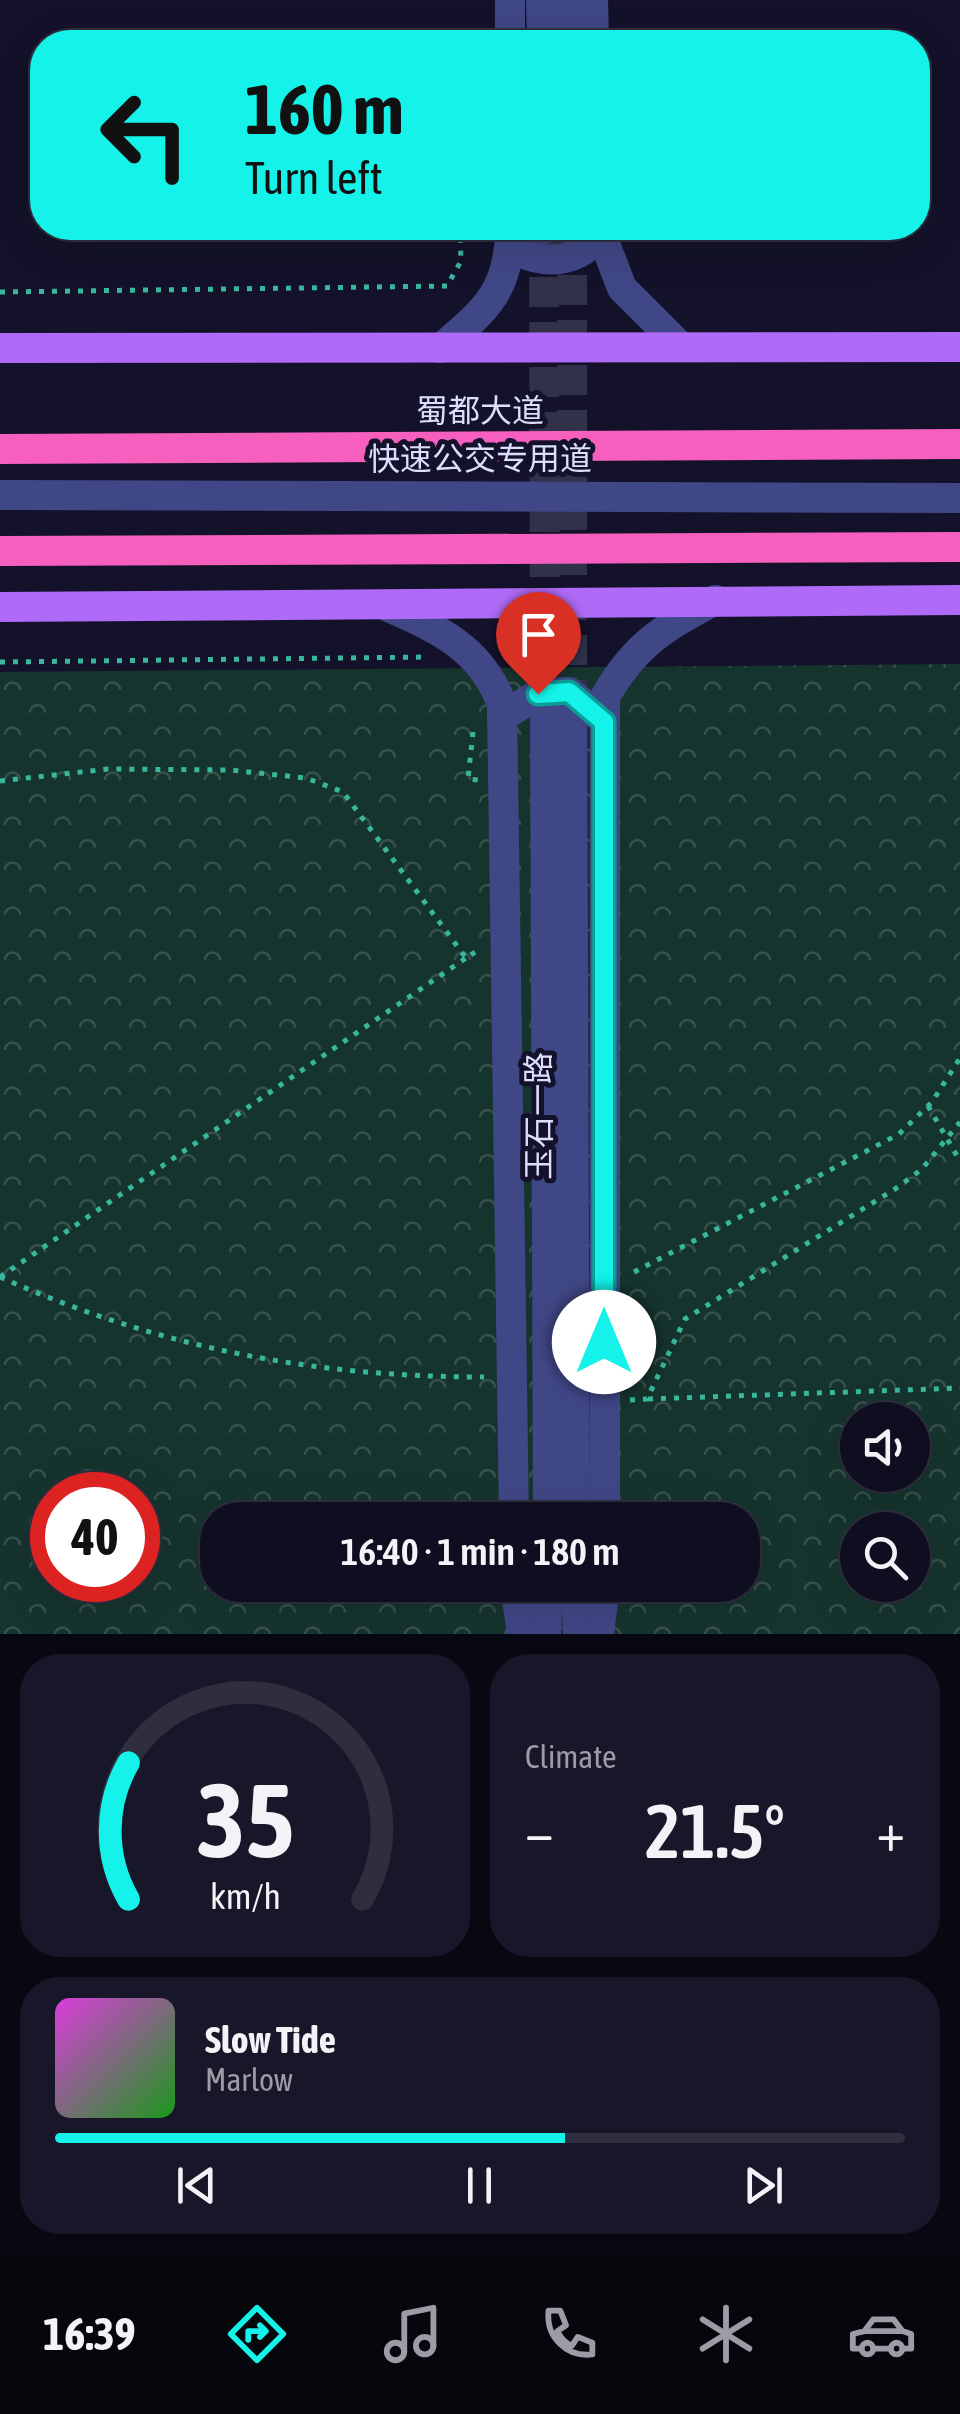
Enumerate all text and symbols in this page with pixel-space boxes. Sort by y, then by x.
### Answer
text: 160 m [245,69,404,149]
icon: left [80,70,210,200]
text: Turn left [245,152,383,204]
street label: 蜀都大道 [416,392,544,429]
street label: 快速公交专用道 [368,440,592,477]
pin [496,592,581,695]
icon: arrive [511,607,566,662]
street label: 玉石一路 [520,1052,557,1180]
position arrow [552,1290,656,1394]
map controls [840,1402,930,1602]
button: sound [840,1402,930,1492]
speed limit sign: 40 [30,1472,160,1602]
button: search [840,1512,930,1602]
text: 16:40 · 1 min · 180 m [340,1530,620,1573]
text: Climate [525,1738,617,1775]
text: 35 [196,1760,294,1879]
text: 21.5° [645,1788,785,1874]
text: − [525,1800,554,1863]
text: + [876,1800,905,1863]
text: km/h [210,1876,280,1917]
text: Slow Tide [205,2018,336,2061]
text: Marlow [205,2061,293,2098]
icon: previous [169,2158,224,2213]
icon: pause [452,2158,507,2213]
icon: next [736,2158,791,2213]
icon: directions [222,2299,292,2369]
icon: music [378,2299,448,2369]
icon: phone [534,2299,604,2369]
icon: climate [691,2299,761,2369]
icon: car [847,2299,917,2369]
text: 16:39 [43,2308,136,2360]

